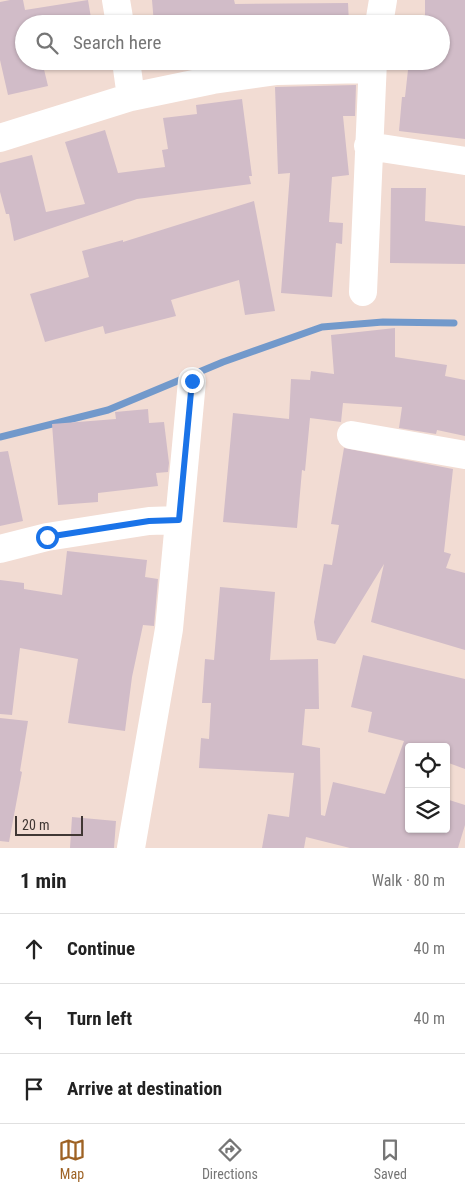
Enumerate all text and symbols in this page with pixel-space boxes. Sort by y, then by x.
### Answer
search box [15,15,450,70]
icon: search [33,29,61,57]
text: Search here [73,31,161,54]
route end [181,370,204,393]
route start [36,526,59,549]
map controls [405,743,450,833]
button: locate [405,743,450,788]
button: layers [405,788,450,833]
scale bar [15,813,82,836]
text: 20 m [22,817,50,833]
text: 1 min [20,869,67,893]
text: Walk · 80 m [372,871,445,890]
icon: ahead [20,935,48,963]
text: Continue [67,937,135,960]
text: 40 m [413,939,445,958]
icon: left [20,1005,48,1033]
text: Turn left [67,1007,132,1030]
text: 40 m [413,1009,445,1028]
icon: arrive [20,1075,48,1103]
text: Arrive at destination [67,1077,222,1100]
tab: Map [58,1136,86,1182]
tab: Directions [202,1136,258,1182]
tab: Saved [374,1136,407,1182]

